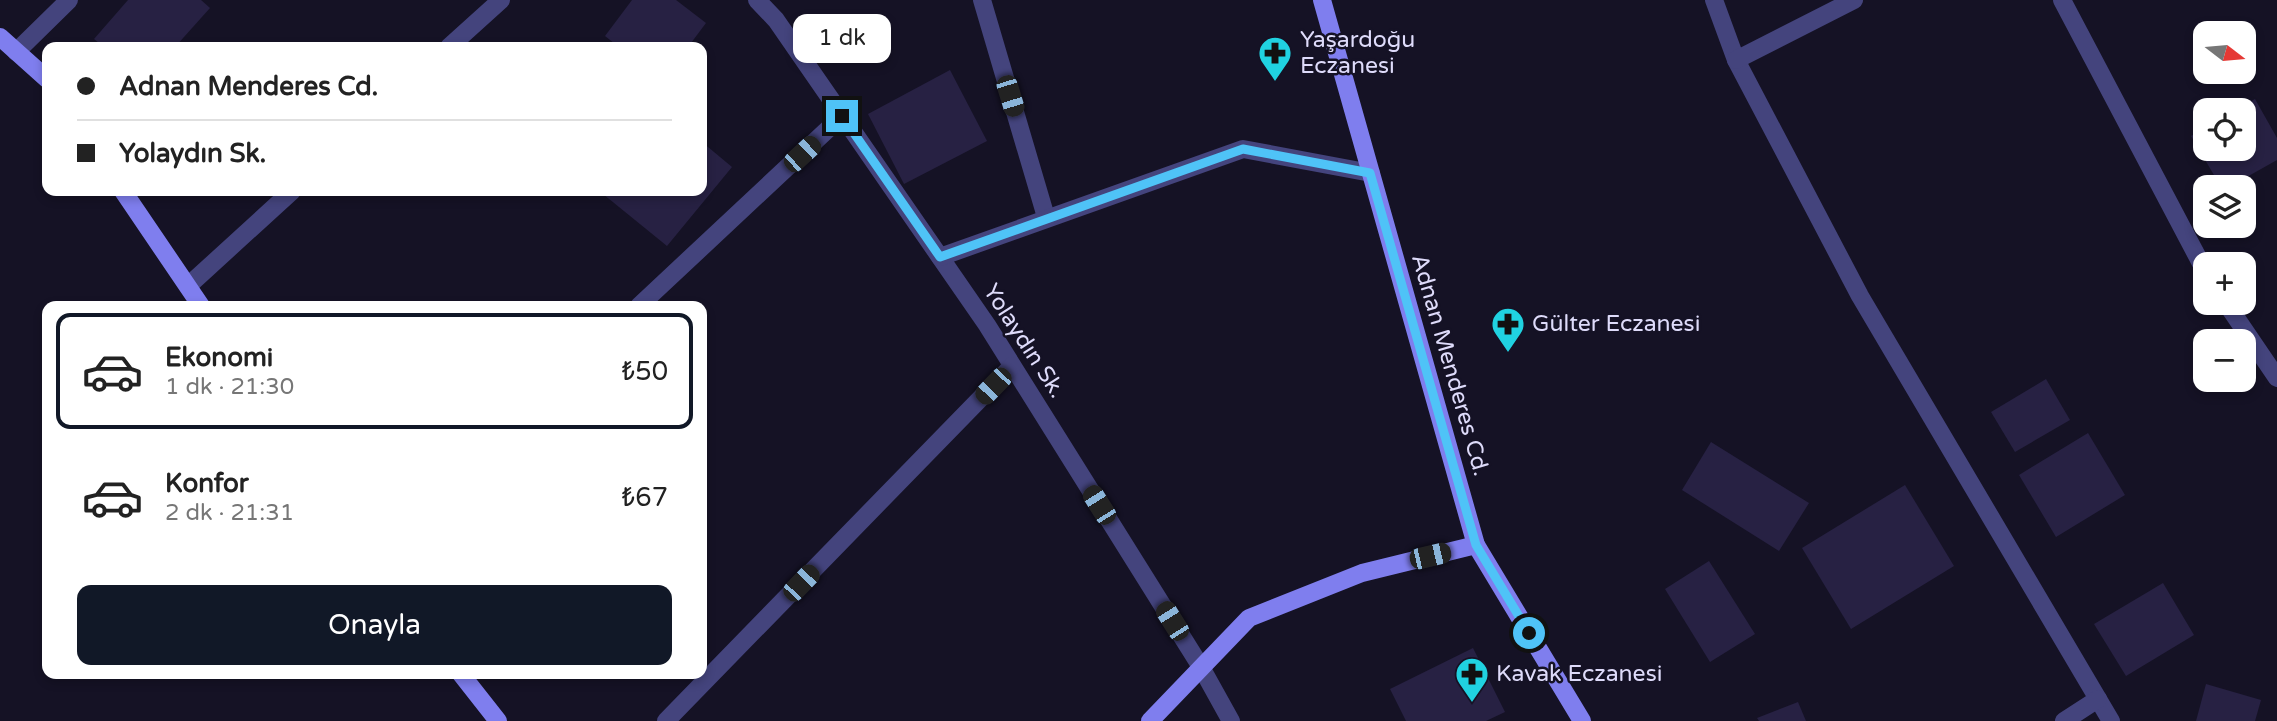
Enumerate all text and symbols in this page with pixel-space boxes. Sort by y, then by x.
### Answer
callout: 1 dk [793,15,891,64]
north arrow [2193,21,2256,84]
map controls [2193,21,2256,392]
text: 1 dk [818,24,866,52]
place label: Yaşardoğu Eczanesi [1300,26,1415,80]
pharmacy icon: Yaşardoğu Eczanesi [1256,34,1294,83]
text: Adnan Menderes Cd. [119,71,378,102]
car [994,73,1027,119]
button: locate [2193,98,2256,161]
route end [826,100,858,132]
car [780,132,825,176]
text: Yolaydın Sk. [119,138,266,169]
button: layers [2193,175,2256,238]
street label: Adnan Menderes Cd. [1405,251,1495,479]
button: + [2193,252,2256,315]
street label: Yolaydın Sk. [977,279,1071,403]
pharmacy icon: Gülter Eczanesi [1489,305,1527,354]
place label: Gülter Eczanesi [1532,310,1700,338]
button: − [2193,329,2256,392]
icon: car [81,340,144,403]
text: Ekonomi [165,342,273,373]
text: ₺50 [622,356,668,387]
car [971,364,1016,408]
text: 1 dk · 21:30 [165,373,294,401]
icon: car [81,466,144,529]
text: Konfor [165,468,249,499]
text: ₺67 [622,482,668,513]
car [1079,482,1120,528]
text: 2 dk · 21:31 [165,499,294,527]
car [1408,541,1453,571]
car [779,561,824,605]
button: Onayla [77,585,672,665]
car [1152,598,1193,644]
route start [1513,617,1545,649]
pharmacy icon: Kavak Eczanesi [1453,655,1491,704]
place label: Kavak Eczanesi [1496,660,1662,688]

